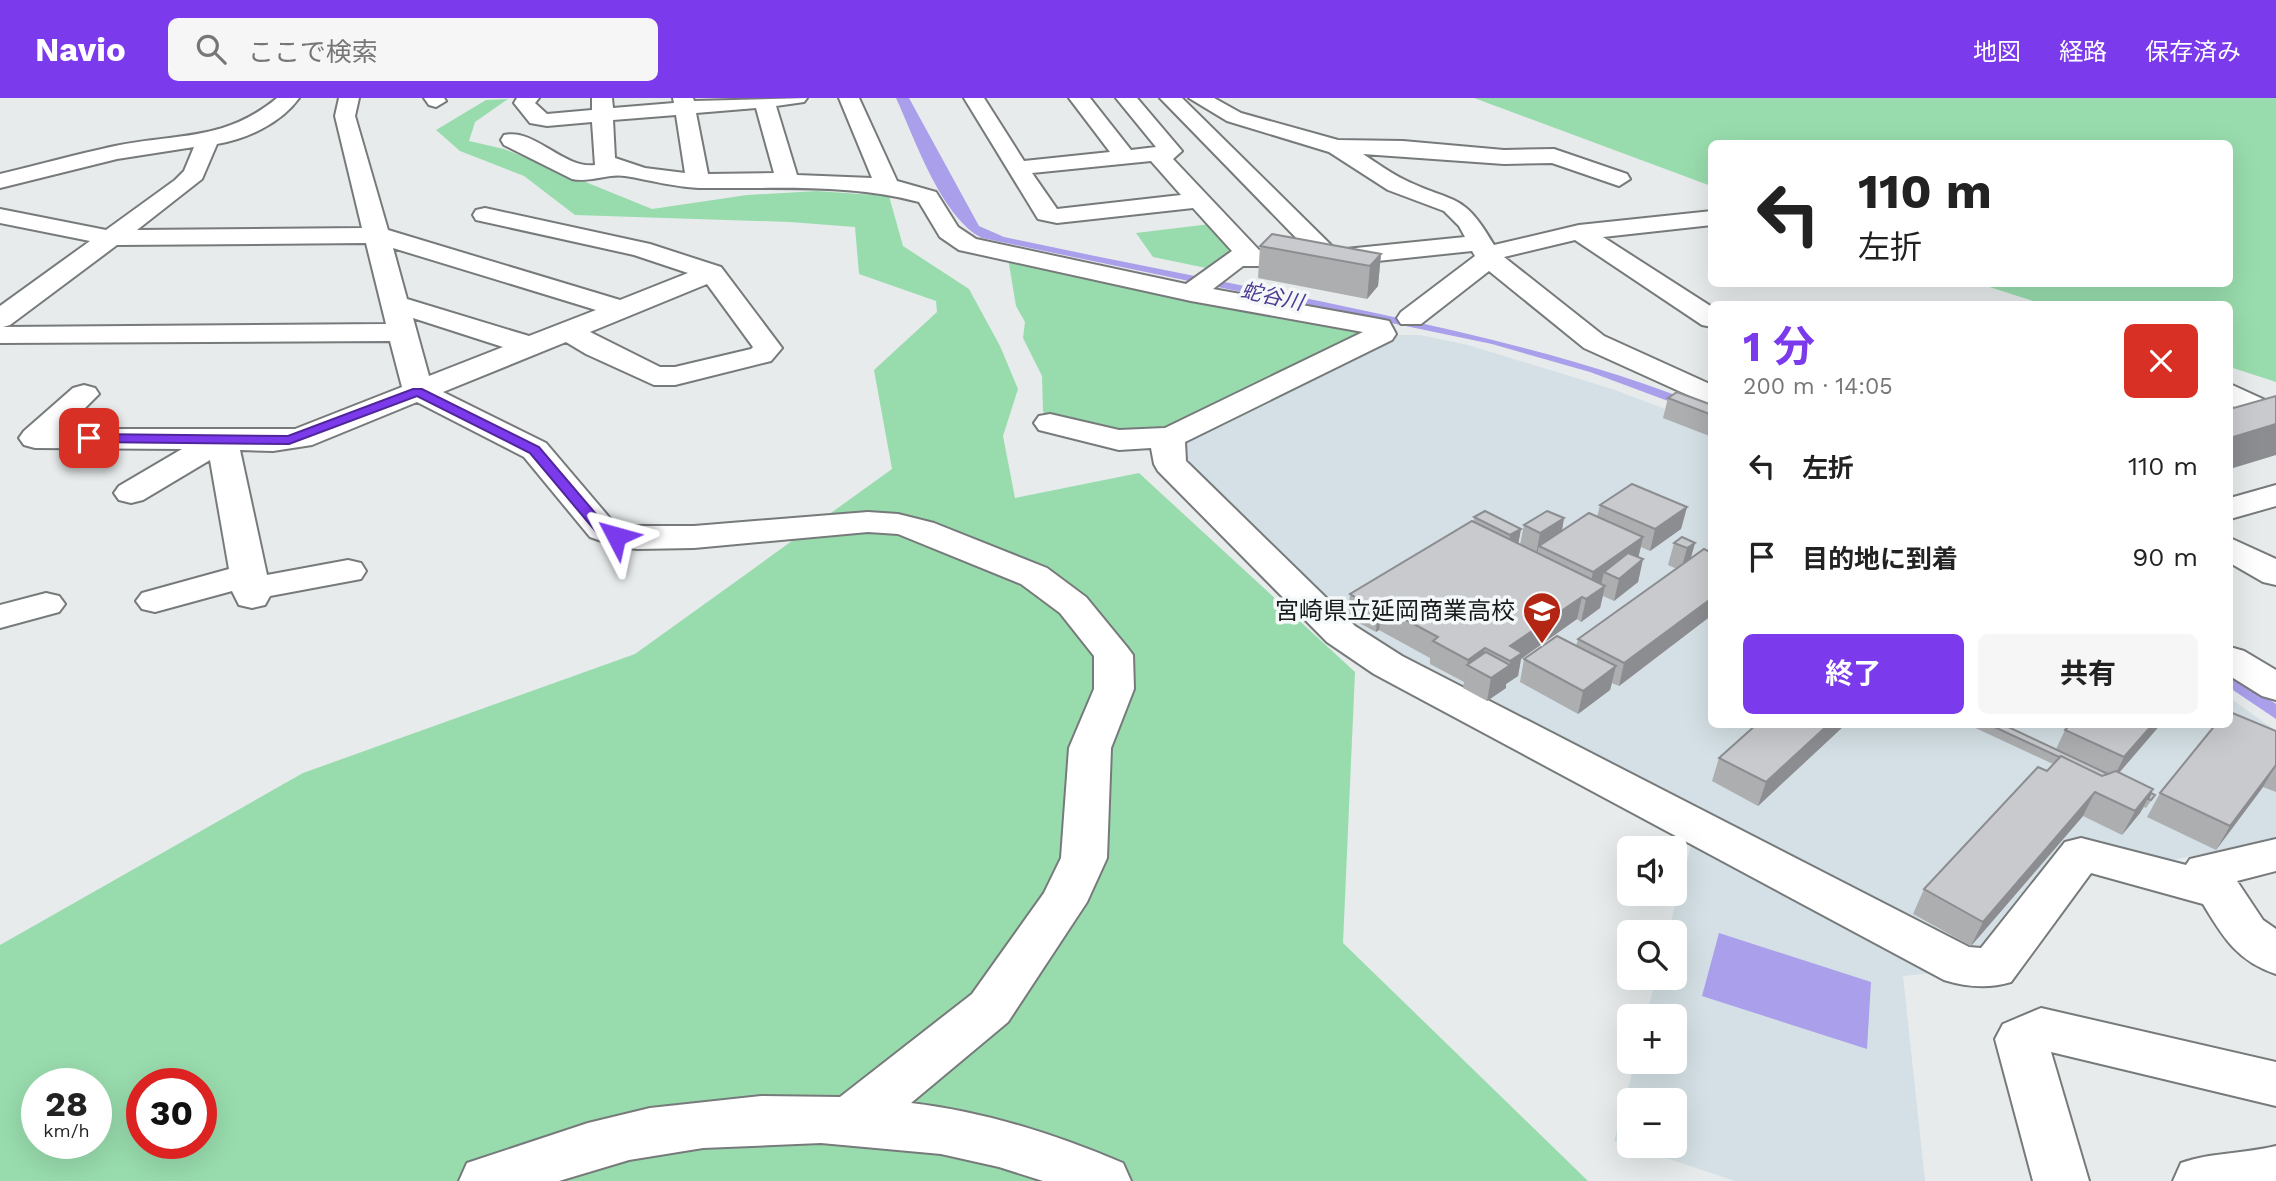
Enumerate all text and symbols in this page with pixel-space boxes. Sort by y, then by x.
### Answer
search box [168,18,658,81]
text: Navio [35,30,126,69]
icon: search [192,30,230,68]
text: ここで検索 [248,37,378,67]
text: 地図 [1973,38,2021,66]
text: 経路 [2059,38,2107,66]
text: 保存済み [2145,38,2241,66]
text: 110 m [1858,162,1992,220]
icon: left [1743,168,1834,259]
text: 左折 [1858,228,1922,266]
water label: 蛇谷川 [1239,277,1307,315]
text: 1 分 [1743,322,1815,371]
button: close [2124,324,2198,398]
text: 200 m · 14:05 [1743,373,1893,400]
pin [59,408,119,468]
icon: arrive [70,419,108,457]
icon: left [1743,447,1781,485]
text: 110 m [2128,451,2198,481]
text: 左折 [1802,453,1854,483]
position arrow [579,499,653,573]
icon: arrive [1743,538,1781,576]
text: 90 m [2132,542,2198,572]
text: 目的地に到着 [1802,544,1958,574]
school or university icon: 宮崎県立延岡商業高校 [1521,590,1563,645]
place label: 宮崎県立延岡商業高校 [1275,597,1515,625]
button: 終了 [1743,634,1964,714]
button: 共有 [1978,634,2198,714]
map controls [1617,836,1687,1158]
button: sound [1617,836,1687,906]
button: search [1617,920,1687,990]
button: + [1617,1004,1687,1074]
speed limit sign: 30 [126,1068,217,1159]
text: 28 [45,1083,88,1125]
button: − [1617,1088,1687,1158]
text: km/h [43,1120,90,1141]

